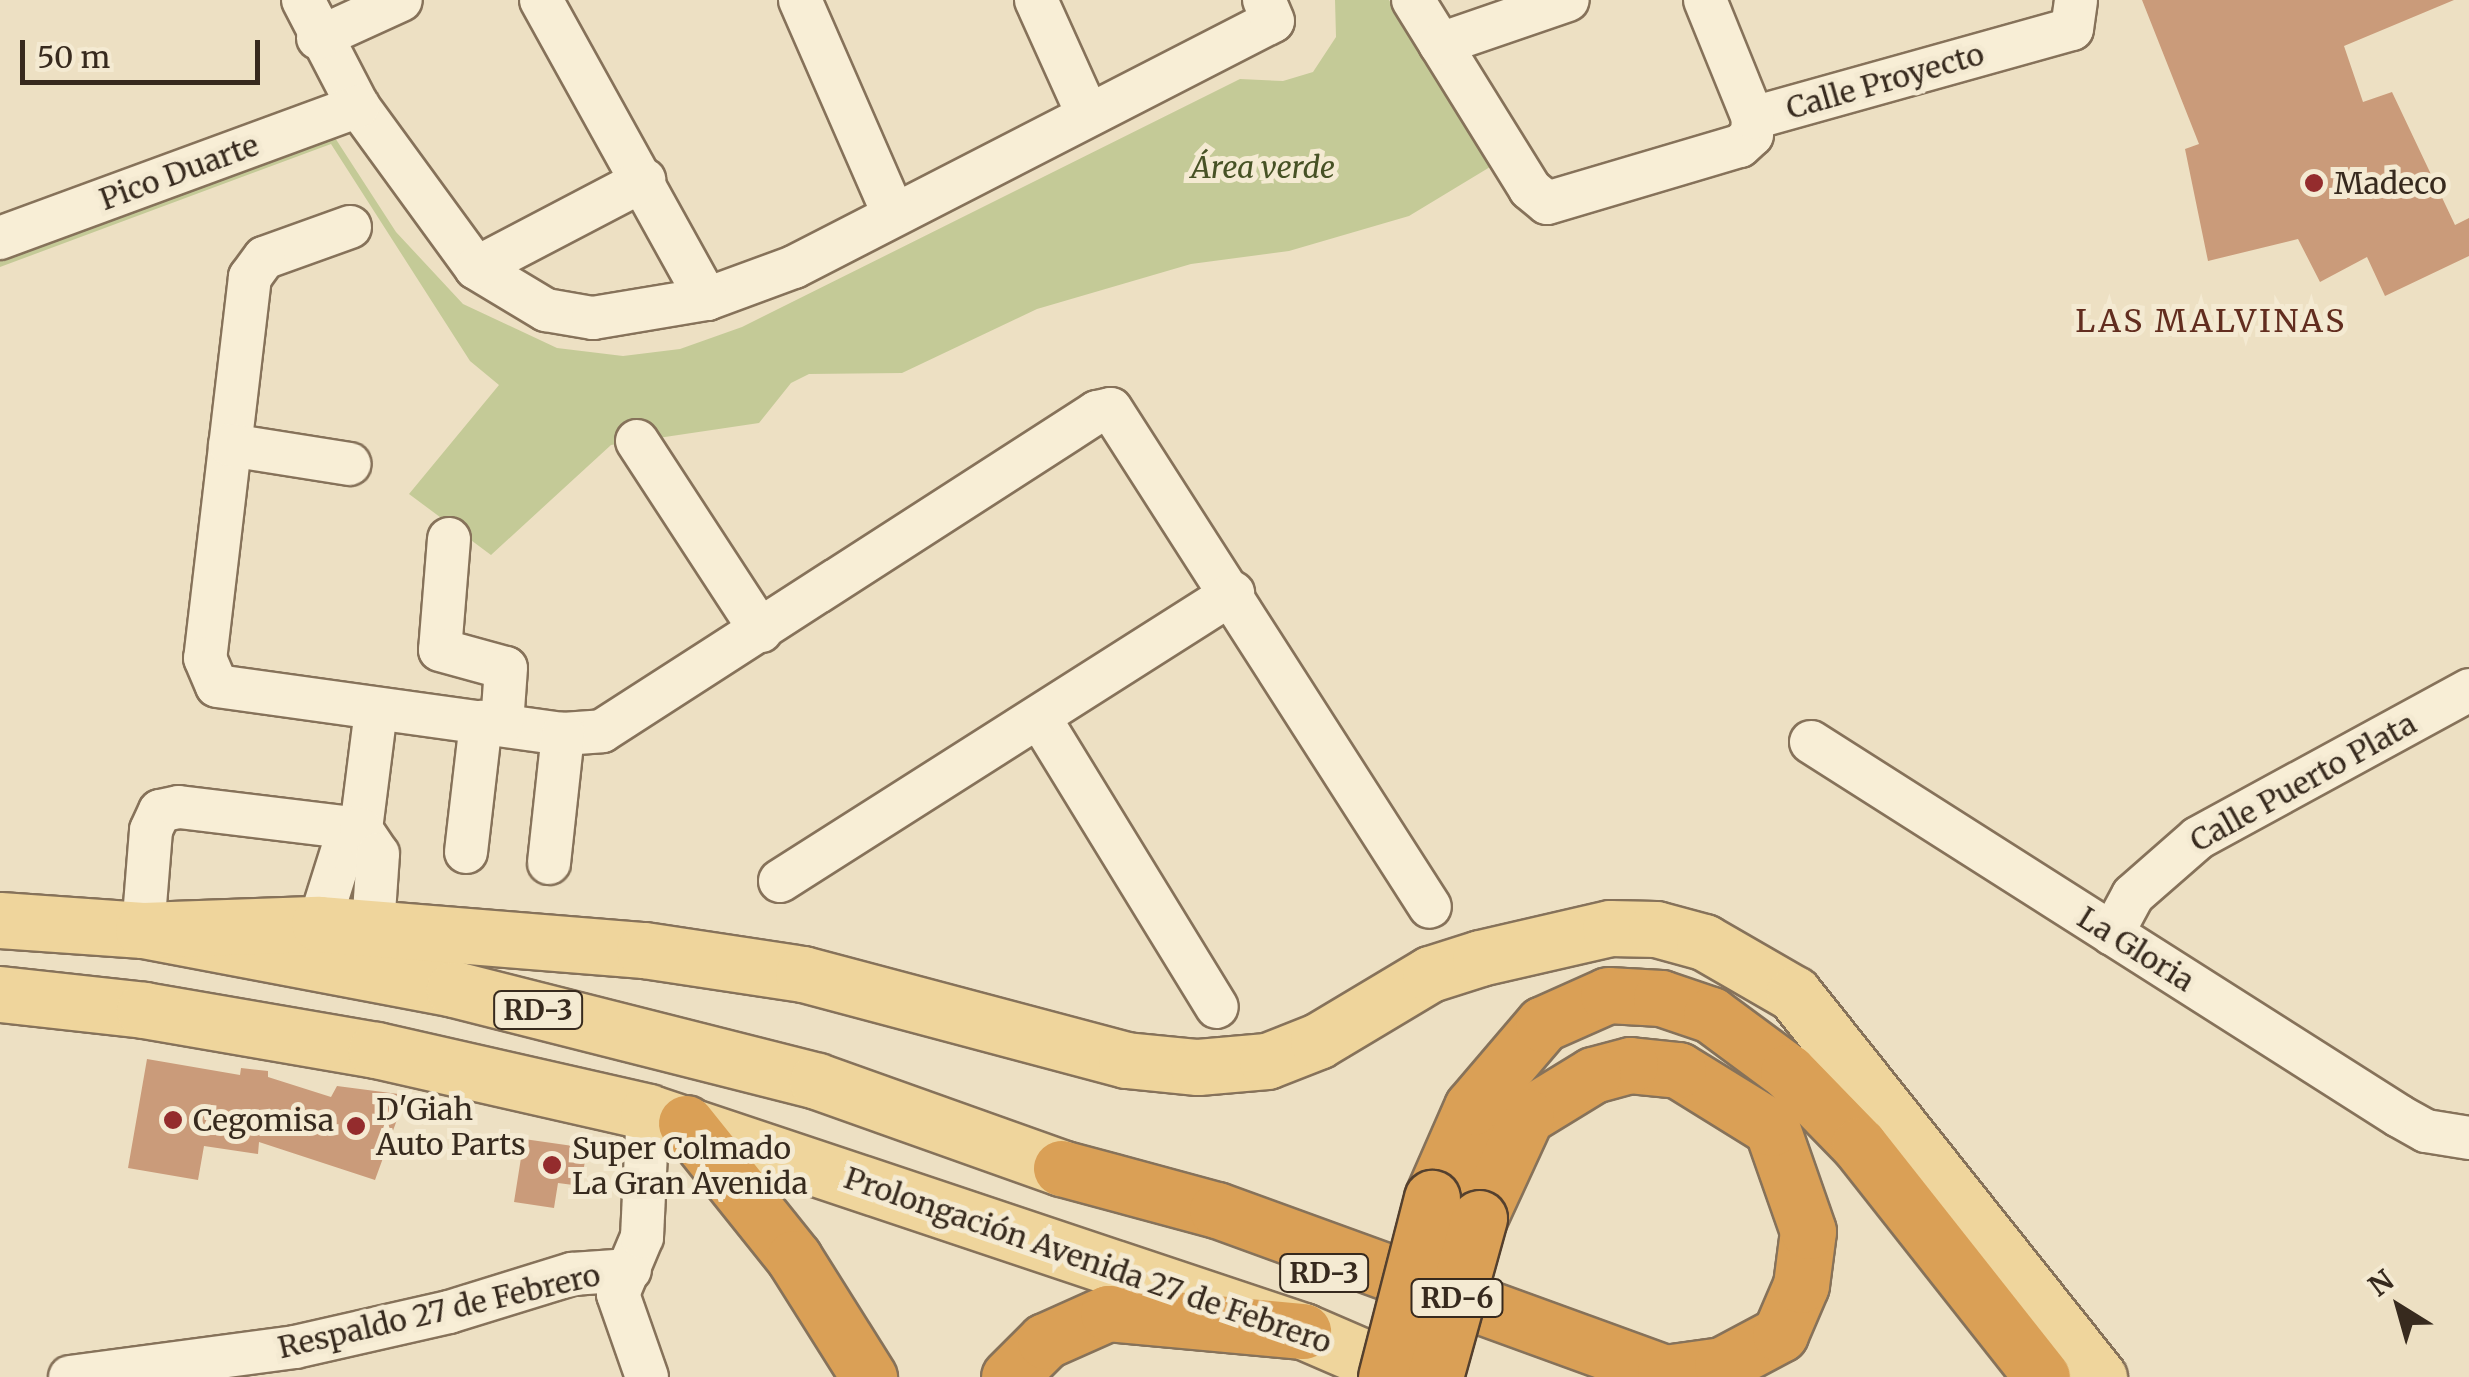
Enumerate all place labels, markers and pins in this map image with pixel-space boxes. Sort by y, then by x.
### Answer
place label: Madeco [2334,165,2447,201]
marker: Madeco [2303,172,2325,194]
place label: D'Giah Auto Parts [376,1091,526,1162]
place label: Cegomisa [193,1102,334,1138]
marker: Cegomisa [162,1109,184,1131]
marker: D'Giah Auto Parts [345,1115,367,1137]
place label: Super Colmado La Gran Avenida [572,1130,808,1200]
marker: Super Colmado La Gran Avenida [541,1154,563,1176]

